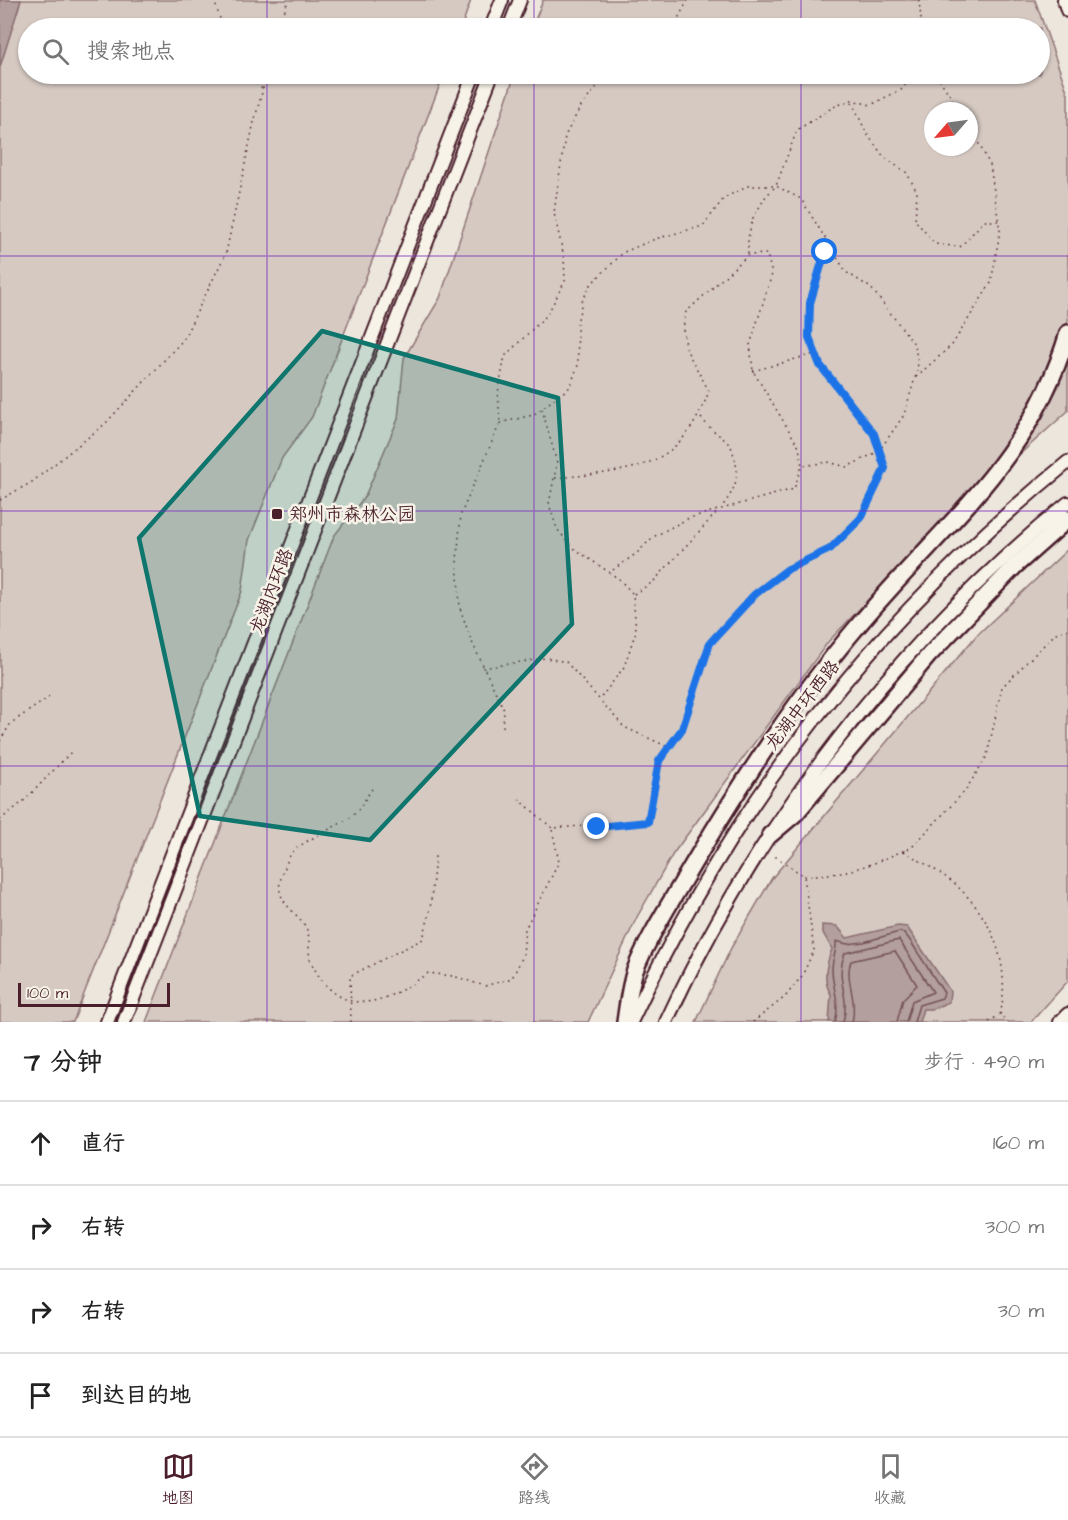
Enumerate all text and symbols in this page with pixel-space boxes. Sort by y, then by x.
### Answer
search box [18,18,1050,84]
icon: search [39,35,72,68]
text: 搜索地点 [87,36,175,67]
north arrow [924,102,978,156]
route start [811,238,837,264]
place label: 郑州市森林公园 [289,502,415,527]
marker: 郑州市森林公园 [270,507,284,521]
street label: 龙湖内环路 [244,545,299,638]
street label: 龙湖中环西路 [759,655,845,756]
route end [583,813,609,839]
scale bar [18,980,170,1008]
text: 100 m [27,982,68,1004]
text: 7 分钟 [24,1044,102,1080]
text: 步行 · 490 m [924,1048,1044,1076]
icon: ahead [24,1127,57,1160]
text: 直行 [81,1128,125,1159]
text: 160 m [993,1129,1044,1157]
icon: right [24,1211,57,1244]
text: 右转 [81,1212,125,1243]
text: 300 m [985,1213,1044,1241]
icon: right [24,1295,57,1328]
text: 右转 [81,1296,125,1327]
text: 30 m [998,1297,1044,1325]
icon: arrive [24,1379,57,1412]
text: 到达目的地 [81,1380,191,1411]
tab: 地图 [162,1450,195,1509]
tab: 路线 [518,1450,551,1509]
tab: 收藏 [874,1450,907,1509]

